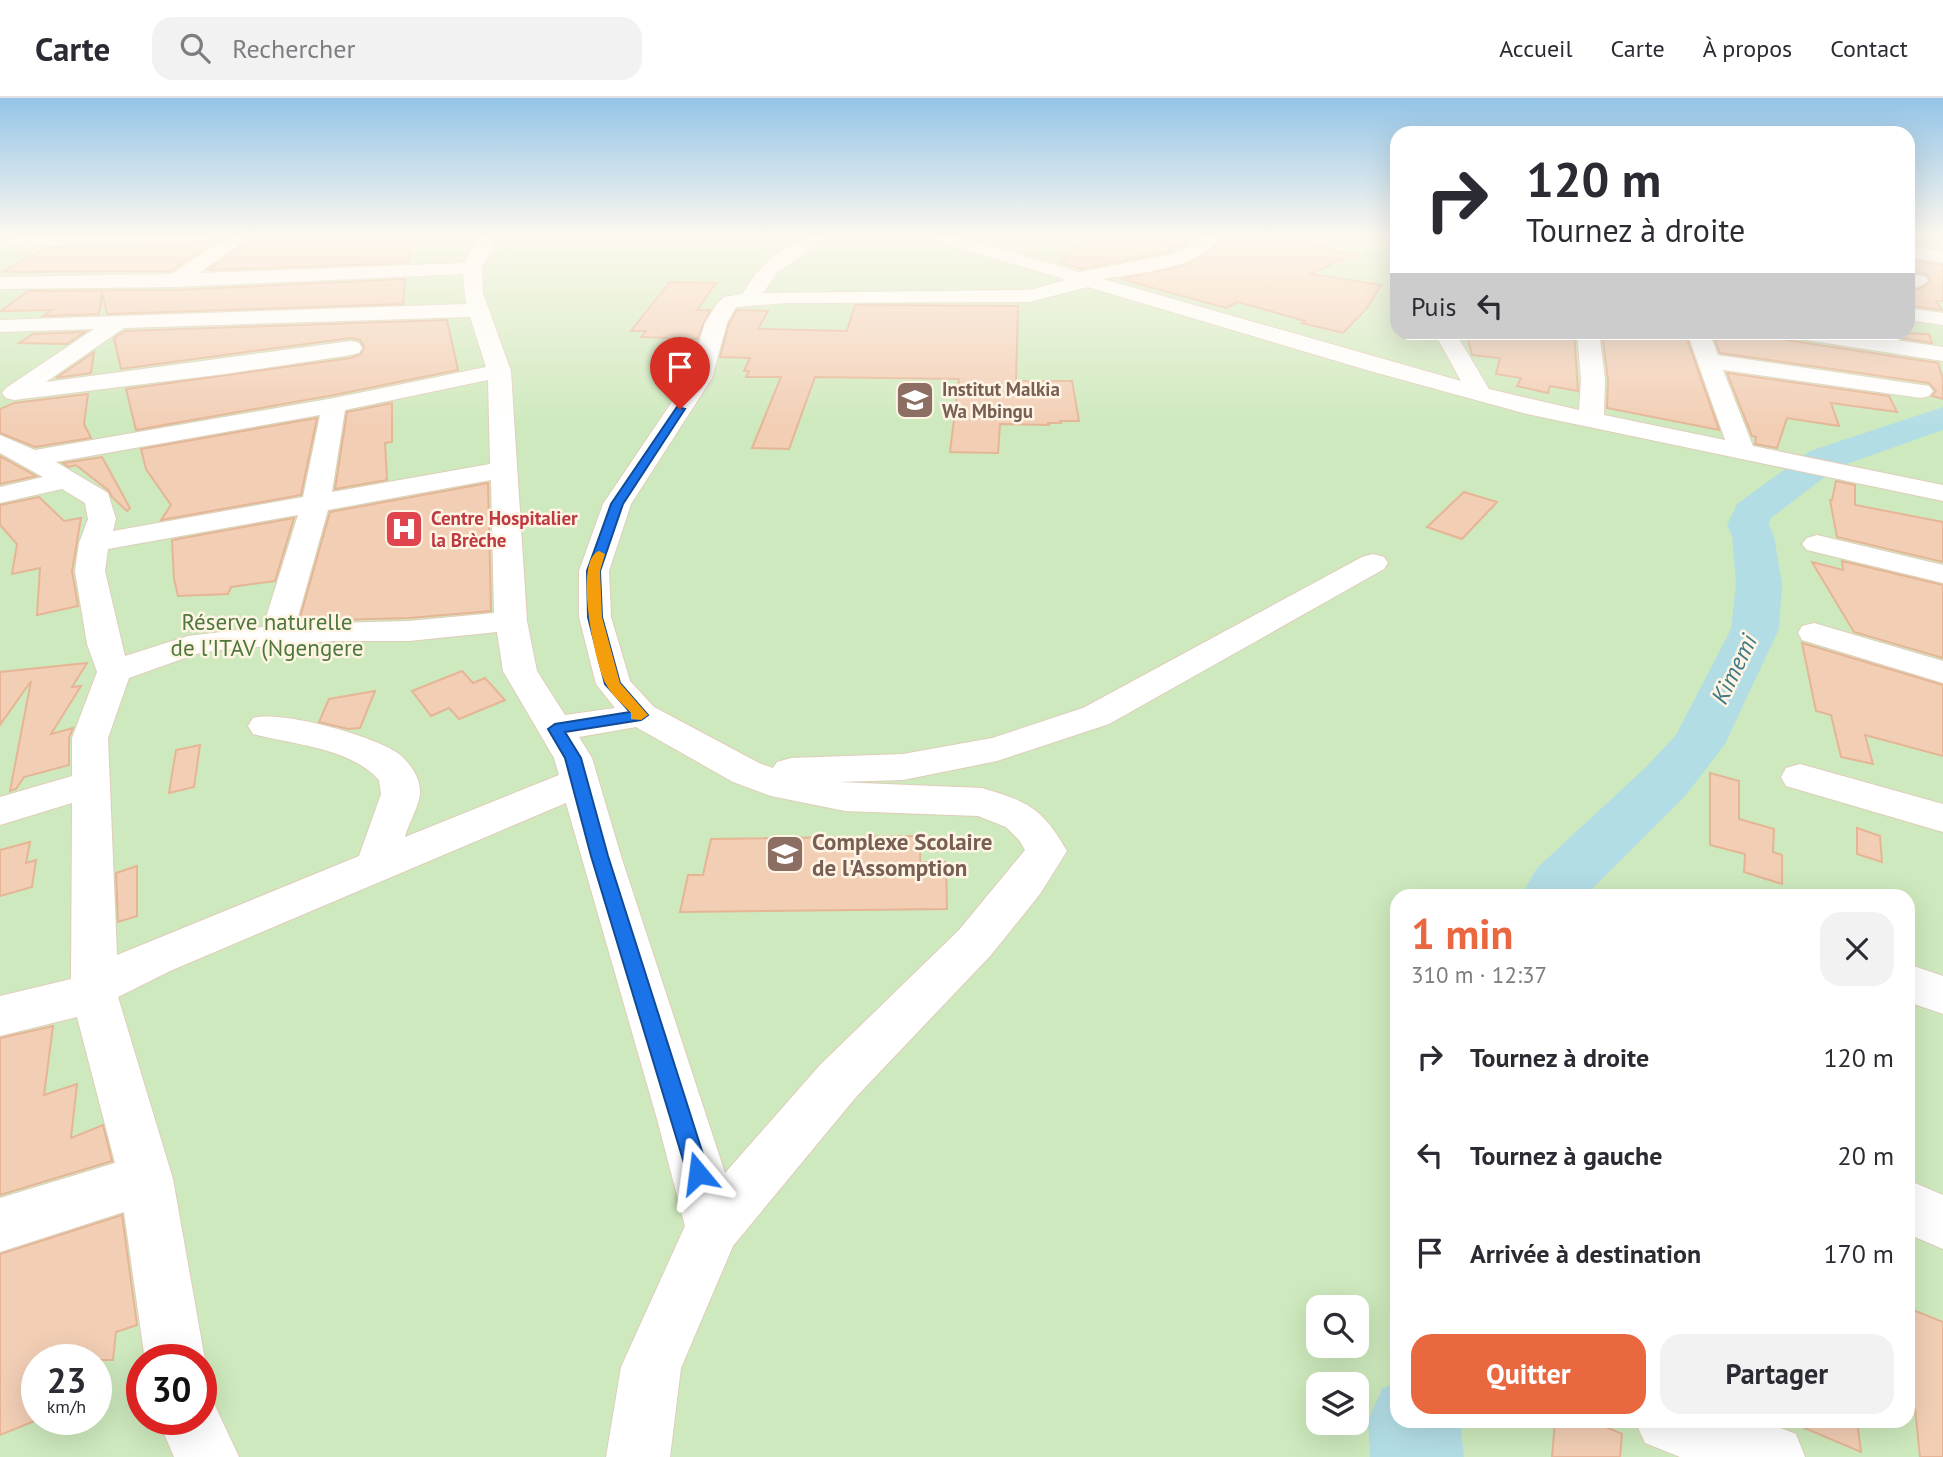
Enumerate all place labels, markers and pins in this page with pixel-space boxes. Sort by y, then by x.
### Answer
pin [650,337,710,409]
place label: Institut Malkia Wa Mbingu [942,377,1060,423]
school or university icon: Institut Malkia Wa Mbingu [894,379,936,421]
place label: Centre Hospitalier la Brèche [431,506,578,552]
hospital icon: Centre Hospitalier la Brèche [383,508,425,550]
place label: Complexe Scolaire de l'Assomption [812,827,993,882]
school or university icon: Complexe Scolaire de l'Assomption [764,833,806,875]

